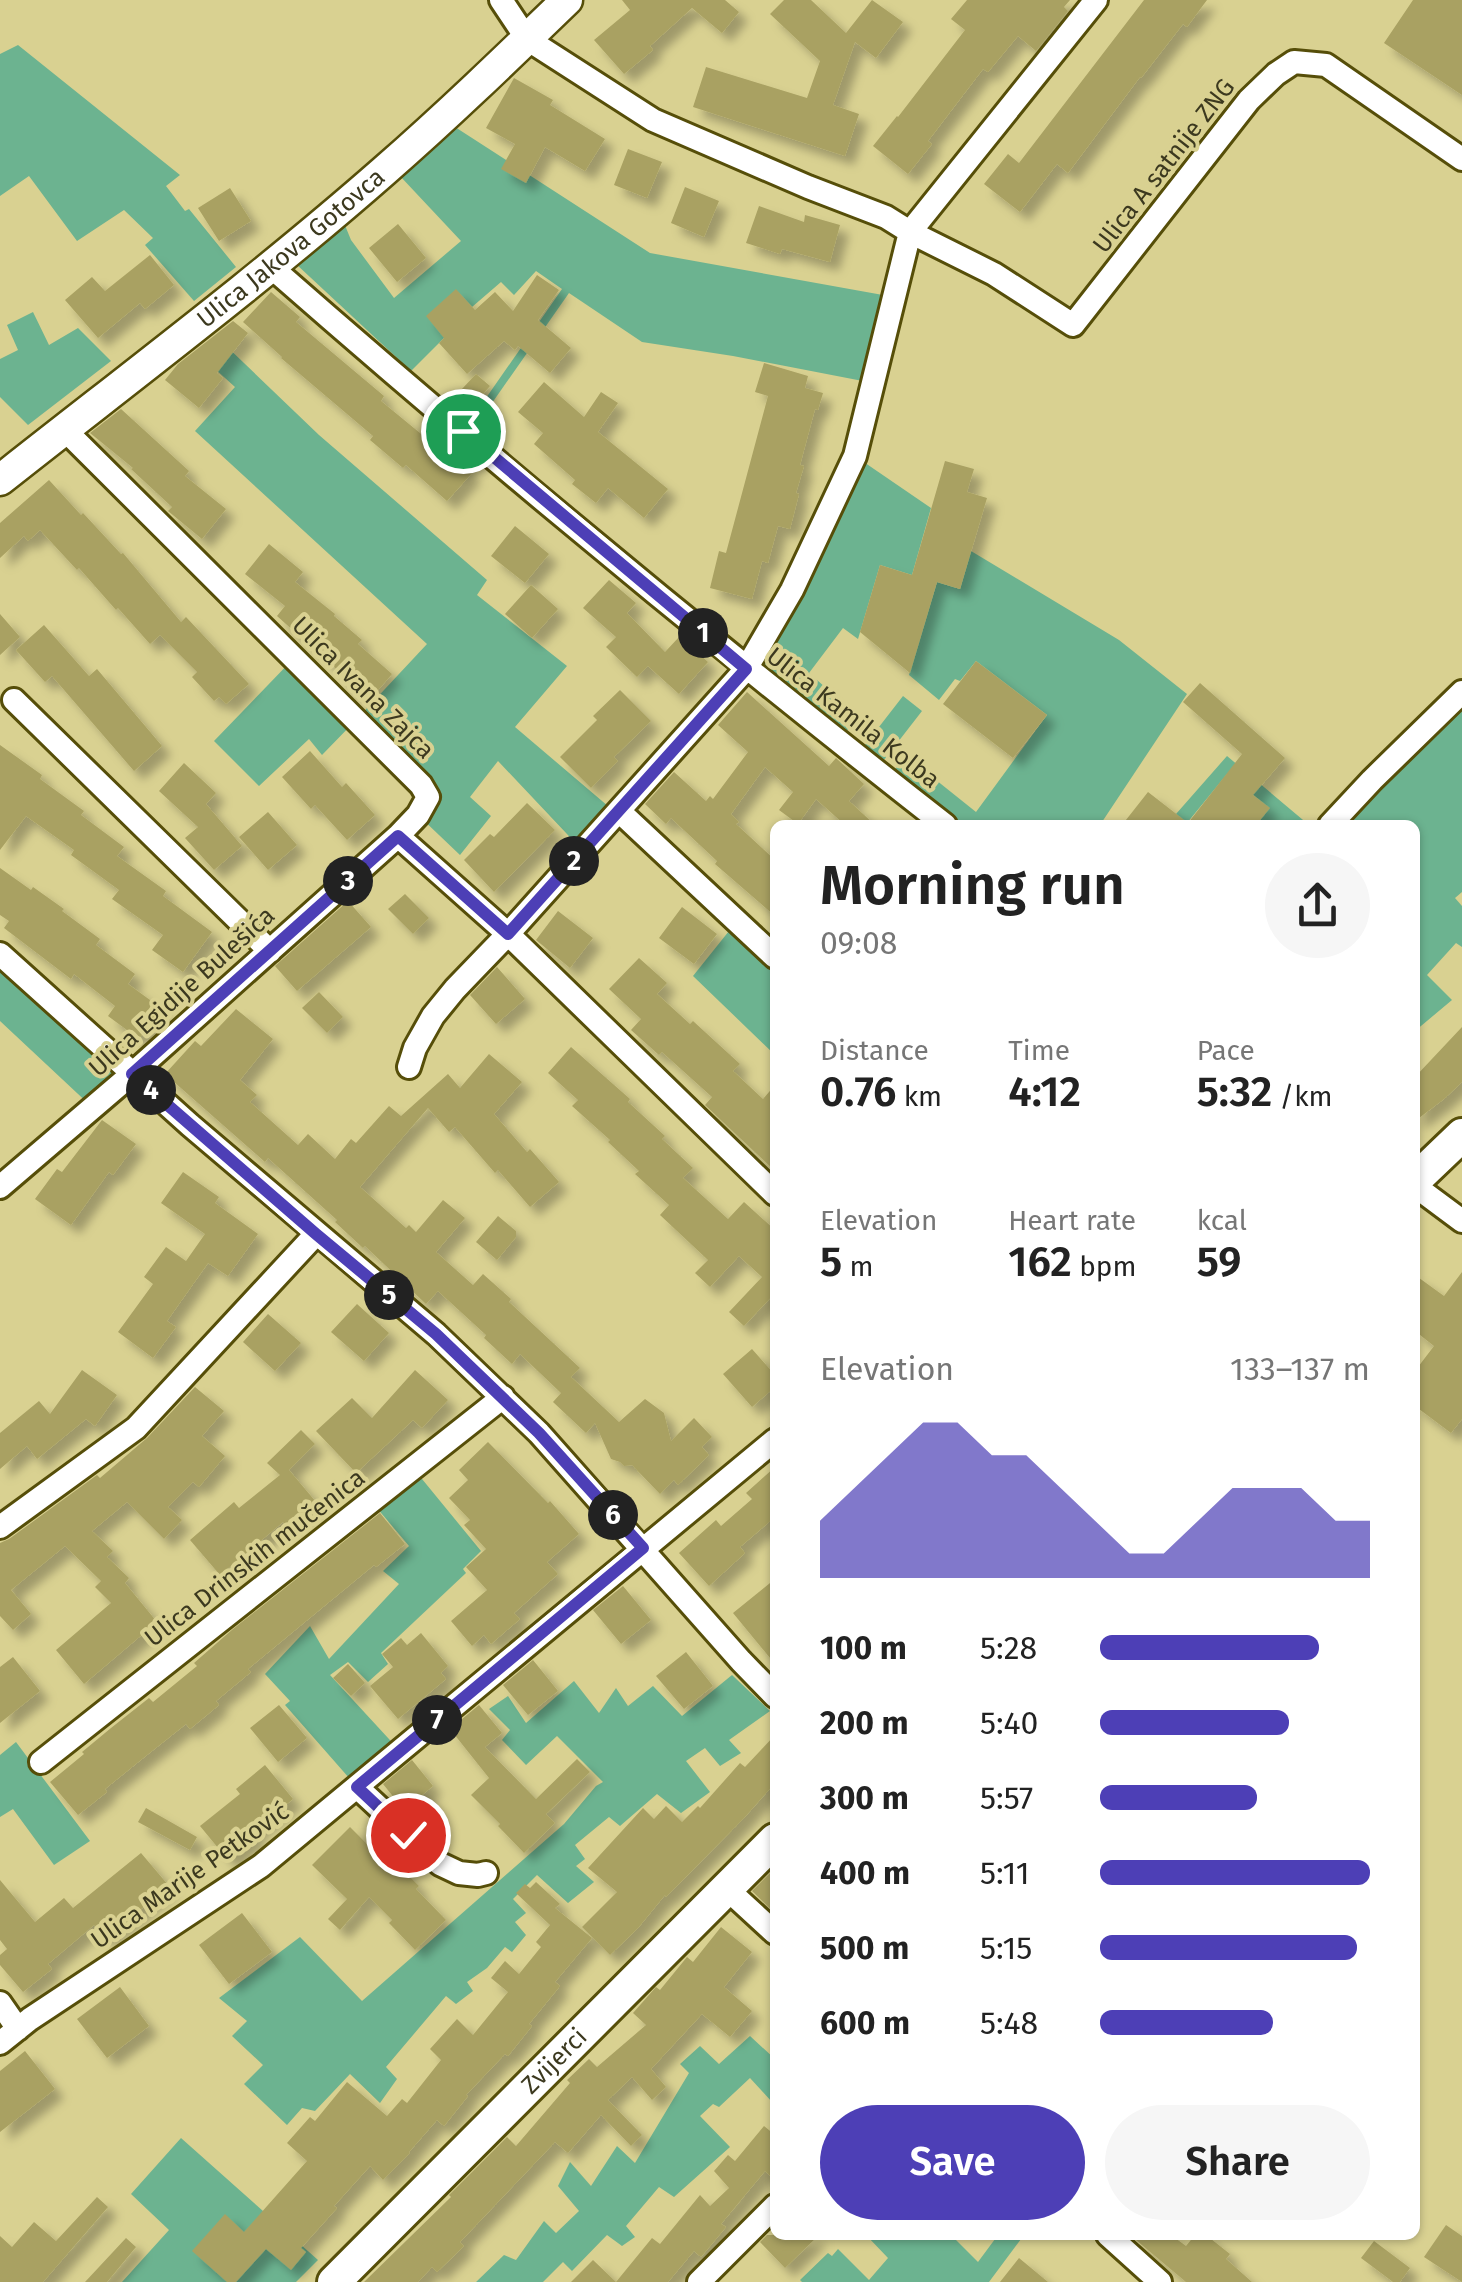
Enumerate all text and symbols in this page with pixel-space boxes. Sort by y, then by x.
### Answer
street label: Ulica A satnije ZNG [1087,73,1241,259]
street label: Ulica Jakova Gotovca [191,162,391,335]
pin [421,389,506,474]
icon: arrive [436,404,491,459]
pin: 1 [678,608,728,658]
street label: Ulica Ivana Zajca [286,611,440,765]
text: 1 [697,616,710,649]
street label: Ulica Kamila Kolba [760,641,946,795]
pin: 2 [549,836,599,886]
text: 2 [567,844,581,877]
text: Morning run [820,853,1125,919]
button: share [1265,853,1370,958]
pin: 3 [323,856,373,906]
text: 3 [341,864,355,897]
street label: Ulica Egidije Bulešića [83,901,281,1083]
text: 09:08 [820,924,898,962]
text: Distance [820,1034,929,1067]
text: Time [1008,1034,1070,1067]
text: Pace [1197,1034,1255,1067]
pin: 4 [126,1065,176,1115]
text: 0.76 [820,1067,896,1117]
text: 4:12 [1008,1067,1081,1117]
text: 5:32 [1197,1067,1272,1117]
text: 4 [143,1073,159,1106]
text: km [896,1080,942,1113]
text: /km [1272,1080,1333,1113]
text: Elevation [820,1204,937,1237]
text: Heart rate [1008,1204,1136,1237]
text: kcal [1197,1204,1247,1237]
text: 5 [820,1237,842,1287]
text: 162 [1008,1237,1072,1287]
text: 59 [1197,1237,1241,1287]
text: m [842,1250,874,1283]
text: bpm [1072,1250,1136,1283]
pin: 5 [364,1270,414,1320]
text: 5 [381,1278,397,1311]
text: Elevation [820,1350,954,1388]
text: 133–137 m [1230,1350,1370,1388]
street label: Ulica Drinskih mučenica [139,1463,371,1653]
pin: 6 [588,1490,638,1540]
text: 6 [605,1498,621,1531]
text: 100 m [820,1629,907,1667]
text: 5:28 [980,1629,1037,1667]
pin: 7 [412,1695,462,1745]
text: 7 [430,1703,444,1736]
text: 200 m [820,1704,909,1742]
text: 5:40 [980,1704,1038,1742]
text: 300 m [820,1779,909,1817]
text: 5:57 [980,1779,1033,1817]
pin [366,1793,451,1878]
street label: Ulica Marije Petković [85,1796,295,1956]
icon: check [381,1808,436,1863]
text: 400 m [820,1854,910,1892]
text: 5:11 [980,1854,1030,1892]
text: 500 m [820,1929,909,1967]
text: 5:15 [980,1929,1032,1967]
text: 600 m [820,2004,910,2042]
text: 5:48 [980,2004,1038,2042]
street label: Zvijerci [515,2022,593,2100]
button: Save [820,2105,1085,2220]
button: Share [1105,2105,1370,2220]

